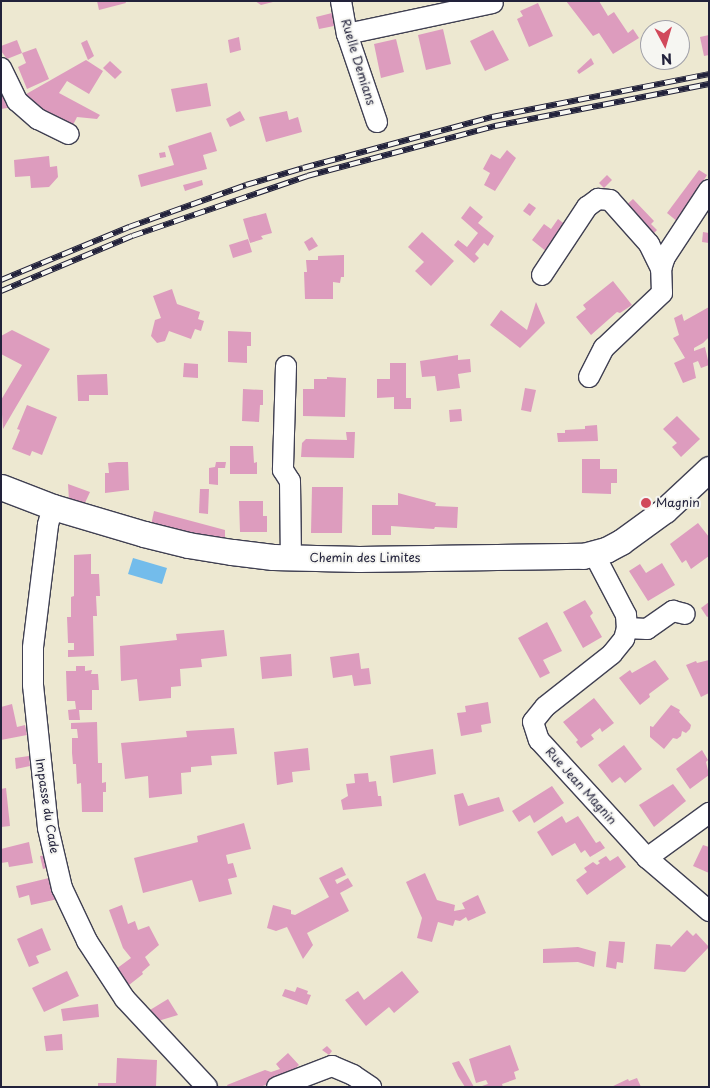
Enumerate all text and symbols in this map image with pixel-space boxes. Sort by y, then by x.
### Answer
street label: Ruelle Demians [338,17,378,107]
north arrow [640,20,690,70]
text: N [660,48,673,70]
place label: Magnin [656,496,700,510]
marker: Magnin [640,497,652,509]
street label: Chemin des Limites [310,551,420,565]
street label: Rue Jean Magnin [542,743,620,829]
street label: Impasse du Cade [32,757,62,855]

